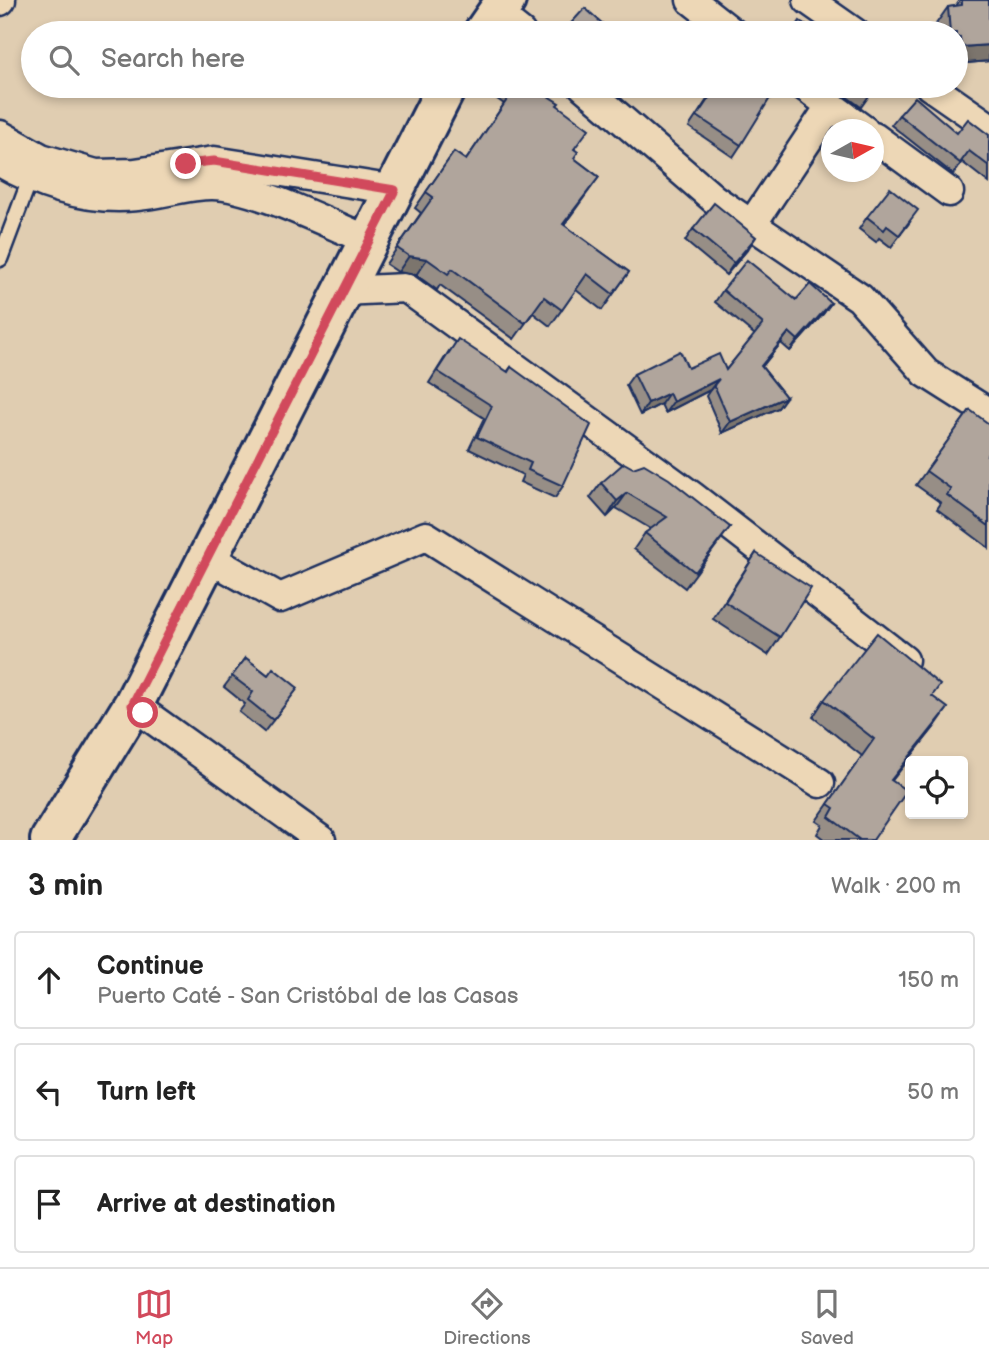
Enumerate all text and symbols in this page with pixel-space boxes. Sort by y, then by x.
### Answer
search box [21,21,968,98]
icon: search [45,41,83,79]
text: Search here [101,44,245,75]
north arrow [821,119,884,182]
route end [170,148,201,179]
route start [127,697,158,728]
map controls [905,756,968,819]
button: locate [905,756,968,819]
text: 3 min [28,868,103,904]
text: Walk · 200 m [831,872,961,900]
text: Continue [97,951,204,982]
icon: ahead [30,961,68,999]
text: 150 m [898,966,959,994]
text: Puerto Caté - San Cristóbal de las Casas [97,982,518,1010]
icon: left [30,1073,68,1111]
text: Turn left [97,1077,196,1108]
text: 50 m [907,1078,959,1106]
icon: arrive [30,1185,68,1223]
text: Arrive at destination [97,1189,336,1220]
tab: Map [135,1285,173,1350]
tab: Directions [443,1285,531,1350]
tab: Saved [801,1285,854,1350]

